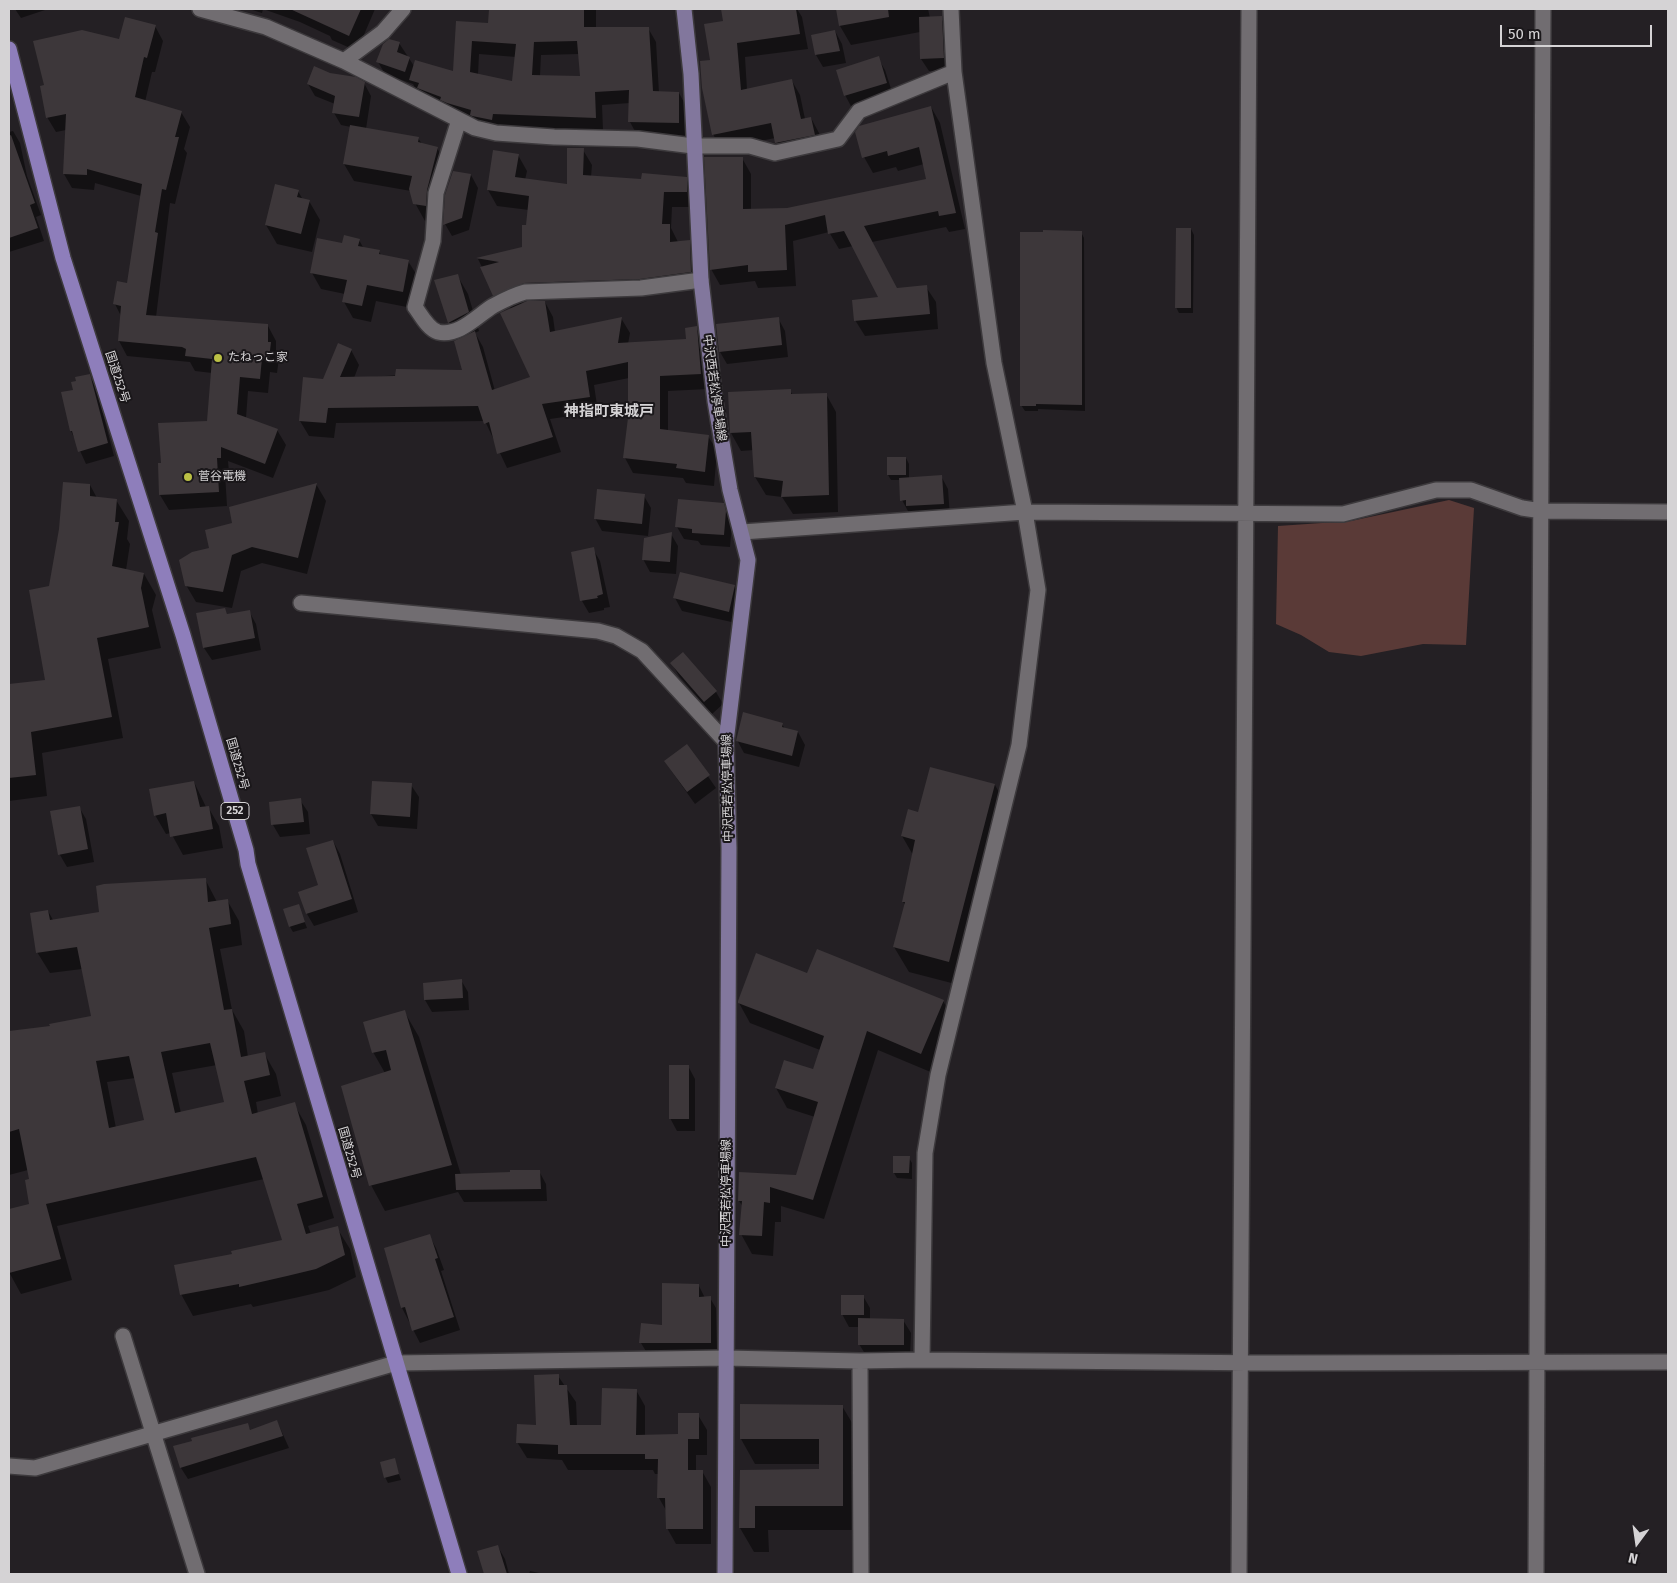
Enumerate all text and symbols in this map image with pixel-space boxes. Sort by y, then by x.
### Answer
scale bar [1502,15,1654,47]
text: 50 m [1508,25,1541,43]
street label: 中沢西若松停車場線 [699,334,729,442]
street label: 国道252号 [102,349,132,405]
place label: たねっこ家 [228,351,288,365]
marker: たねっこ家 [212,352,224,364]
district label: 神指町東城戸 [564,403,654,421]
place label: 菅谷電機 [198,470,246,484]
marker: 菅谷電機 [182,471,194,483]
street label: 中沢西若松停車場線 [720,734,736,842]
street label: 国道252号 [223,736,251,792]
road number: 252 [221,802,249,819]
street label: 国道252号 [335,1125,363,1181]
street label: 中沢西若松停車場線 [720,1139,734,1247]
north arrow [1612,1518,1662,1568]
text: N [1627,1549,1640,1567]

